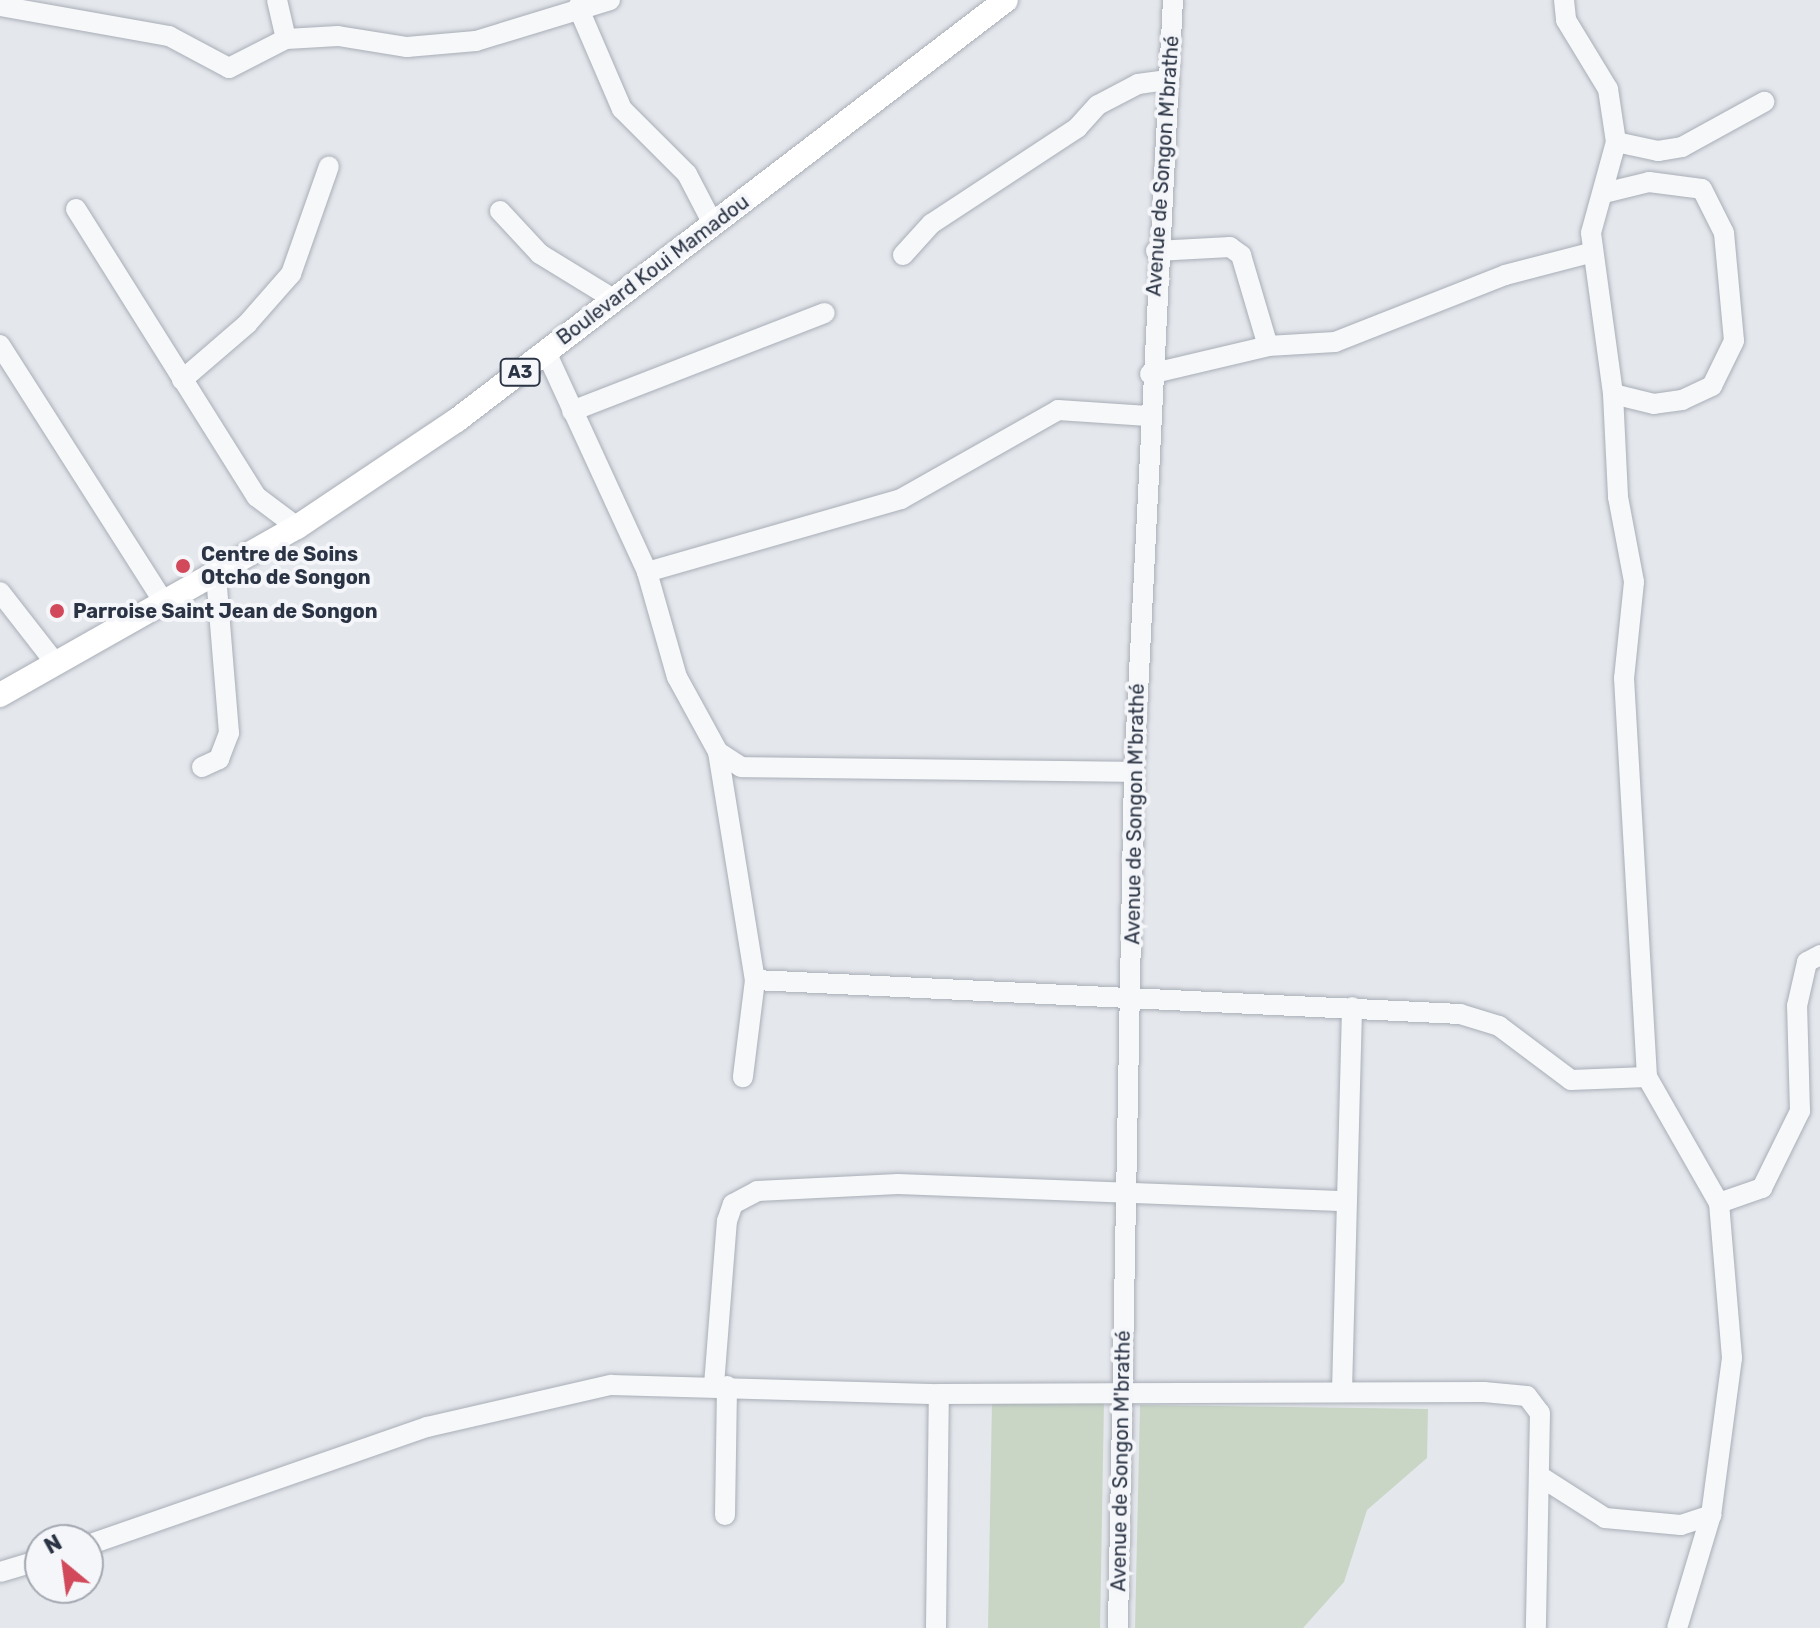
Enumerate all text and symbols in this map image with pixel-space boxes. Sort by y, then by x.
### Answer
street label: Avenue de Songon M'brathé [1142,35,1184,297]
street label: Boulevard Koui Mamadou [552,190,754,350]
road number: A3 [498,358,542,386]
place label: Centre de Soins Otcho de Songon [201,542,371,589]
marker: Centre de Soins Otcho de Songon [172,555,194,577]
place label: Parroise Saint Jean de Songon [73,599,378,623]
marker: Parroise Saint Jean de Songon [48,602,66,620]
street label: Avenue de Songon M'brathé [1121,683,1149,945]
street label: Avenue de Songon M'brathé [1107,1330,1135,1592]
north arrow [24,1524,104,1604]
text: N [40,1529,67,1560]

